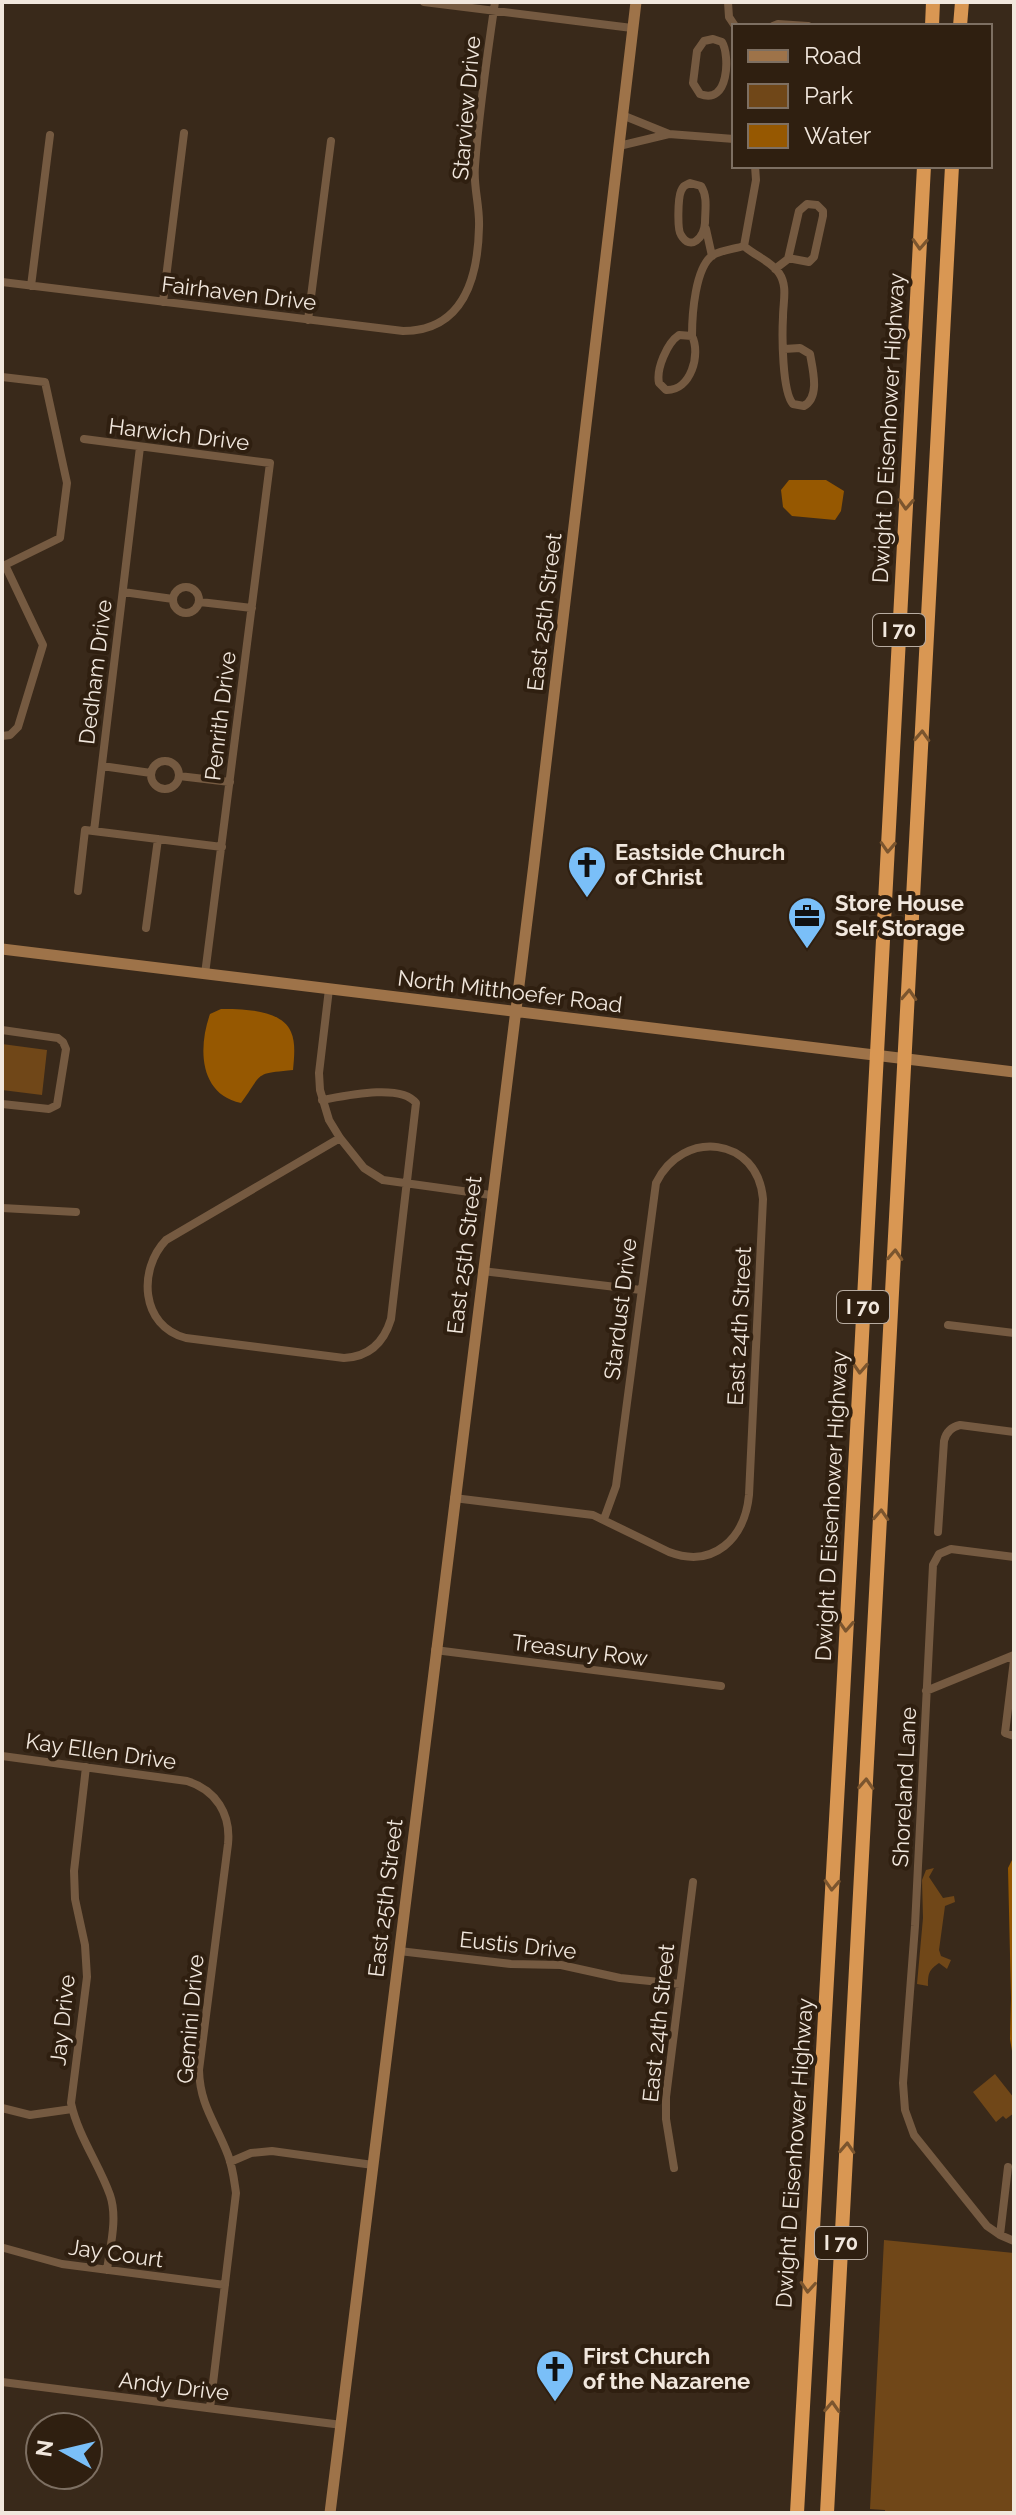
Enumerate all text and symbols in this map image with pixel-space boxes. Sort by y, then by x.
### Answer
legend [732,24,992,168]
street label: Starview Drive [447,35,485,181]
text: Road [804,41,862,70]
text: Park [804,81,853,110]
text: Water [804,121,872,150]
one-way arrow [912,238,929,251]
street label: Fairhaven Drive [160,271,318,315]
street label: Dwight D Eisenhower Highway [867,272,909,584]
street label: Harwich Drive [107,412,251,456]
one-way arrow [898,498,915,511]
street label: East 25th Street [521,531,567,693]
street label: Dedham Drive [73,598,117,746]
road number: I 70 [873,614,925,646]
street label: Penrith Drive [199,650,241,782]
one-way arrow [913,729,930,742]
place label: Eastside Church of Christ [615,839,785,890]
one-way arrow [880,841,897,854]
church icon: Eastside Church of Christ [566,844,608,899]
place label: Store House Self Storage [835,890,965,941]
office icon: Store House Self Storage [786,895,828,950]
street label: North Mitthoefer Road [396,964,624,1018]
one-way arrow [900,989,917,1002]
street label: East 25th Street [441,1174,487,1336]
street label: Stardust Drive [598,1236,642,1381]
street label: East 24th Street [722,1245,756,1406]
one-way arrow [886,1248,903,1261]
road number: I 70 [837,1291,889,1323]
street label: Dwight D Eisenhower Highway [810,1350,852,1662]
one-way arrow [851,1362,868,1375]
one-way arrow [872,1508,889,1521]
one-way arrow [838,1620,855,1633]
street label: Treasury Row [511,1629,650,1671]
street label: Shoreland Lane [887,1706,921,1868]
street label: Kay Ellen Drive [24,1728,178,1774]
one-way arrow [857,1777,874,1790]
street label: East 25th Street [362,1817,408,1979]
one-way arrow [824,1879,841,1892]
street label: Eustis Drive [458,1926,578,1964]
street label: East 24th Street [637,1942,679,2104]
street label: Gemini Drive [171,1953,209,2085]
street label: Jay Drive [44,1973,80,2067]
street label: Dwight D Eisenhower Highway [770,1997,818,2309]
one-way arrow [838,2141,855,2154]
road number: I 70 [815,2227,867,2259]
street label: Jay Court [67,2233,166,2273]
one-way arrow [800,2281,817,2294]
place label: First Church of the Nazarene [583,2343,750,2394]
church icon: First Church of the Nazarene [534,2348,576,2403]
street label: Andy Drive [117,2366,231,2406]
one-way arrow [824,2400,841,2413]
north arrow [24,2411,104,2491]
text: N [30,2438,58,2458]

